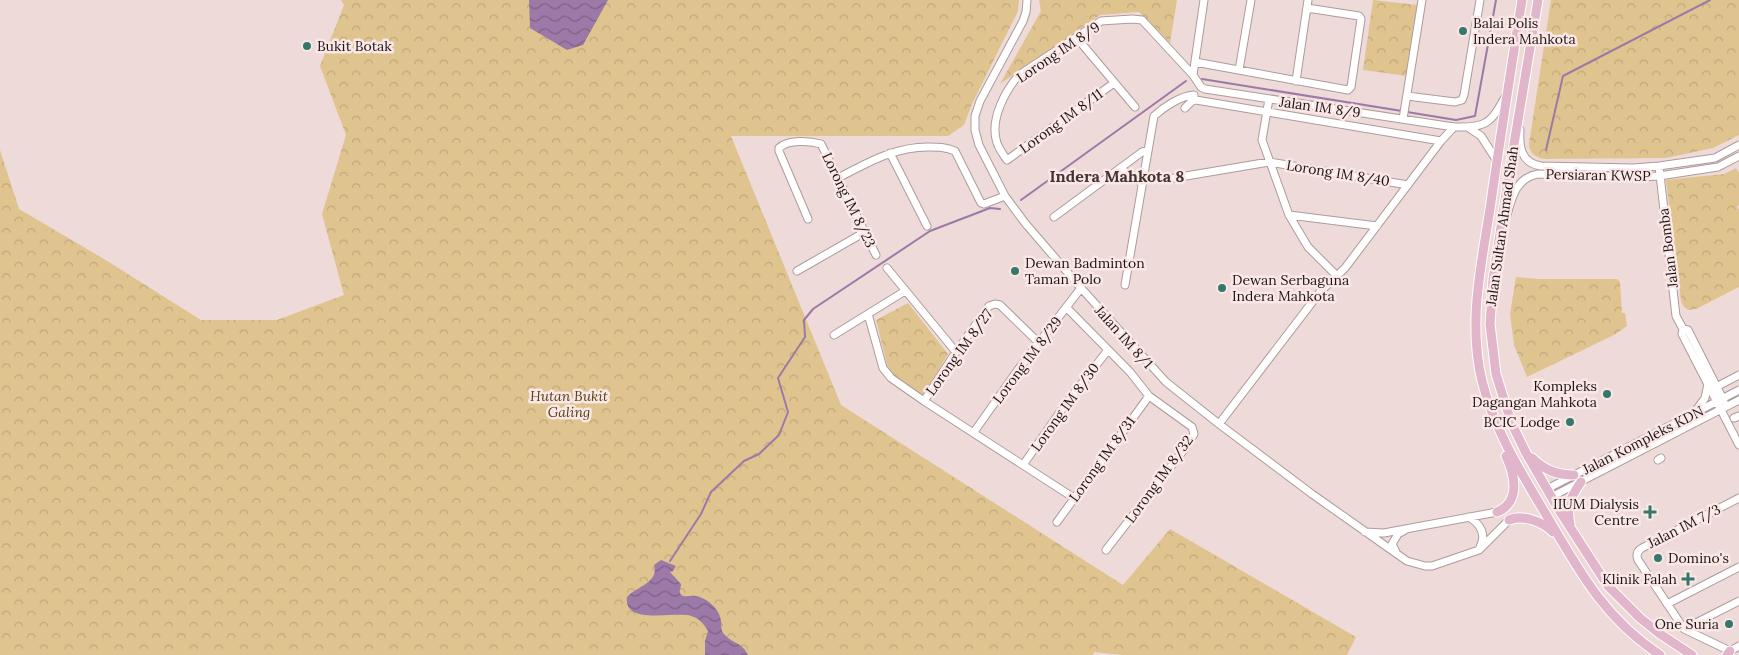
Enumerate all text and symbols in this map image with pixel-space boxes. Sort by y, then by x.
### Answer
place label: Balai Polis Indera Mahkota [1473,14,1576,48]
street label: Lorong IM 8/9 [1013,18,1103,86]
marker: Balai Polis Indera Mahkota [1457,25,1469,37]
place label: Bukit Botak [317,37,392,55]
marker: Bukit Botak [301,40,313,52]
street label: Lorong IM 8/11 [1016,85,1106,157]
street label: Jalan IM 8/9 [1277,92,1362,122]
street label: Jalan Sultan Ahmad Shah [1482,145,1522,308]
street label: Lorong IM 8/23 [818,149,880,251]
street label: Lorong IM 8/40 [1285,156,1391,190]
street label: Persiaran KWSP [1545,165,1651,185]
district label: Indera Mahkota 8 [1050,166,1184,186]
street label: Jalan Bomba [1654,207,1682,290]
place label: Dewan Badminton Taman Polo [1025,254,1145,288]
marker: Dewan Badminton Taman Polo [1009,265,1021,277]
place label: Dewan Serbaguna Indera Mahkota [1232,271,1349,305]
marker: Dewan Serbaguna Indera Mahkota [1216,282,1228,294]
street label: Jalan IM 8/1 [1090,301,1157,372]
street label: Lorong IM 8/27 [922,305,997,399]
street label: Lorong IM 8/29 [988,313,1066,407]
street label: Lorong IM 8/30 [1027,359,1103,455]
place label: Kompleks Dagangan Mahkota [1472,377,1597,411]
park label: Hutan Bukit Galing [530,387,609,421]
marker: Kompleks Dagangan Mahkota [1601,388,1613,400]
street label: Jalan Kompleks KDN [1579,402,1707,479]
street label: Lorong IM 8/31 [1065,413,1139,505]
place label: BCIC Lodge [1484,413,1560,431]
marker: BCIC Lodge [1564,416,1576,428]
street label: Lorong IM 8/32 [1121,432,1197,526]
place label: IIUM Dialysis Centre [1553,495,1639,529]
street label: Jalan IM 7/3 [1644,500,1724,553]
marker: IIUM Dialysis Centre [1643,505,1657,519]
place label: Domino's [1668,549,1729,567]
marker: Domino's [1652,552,1664,564]
place label: Klinik Falah [1602,570,1677,588]
marker: Klinik Falah [1681,572,1695,586]
place label: One Suria [1655,615,1719,633]
marker: One Suria [1723,618,1735,630]

